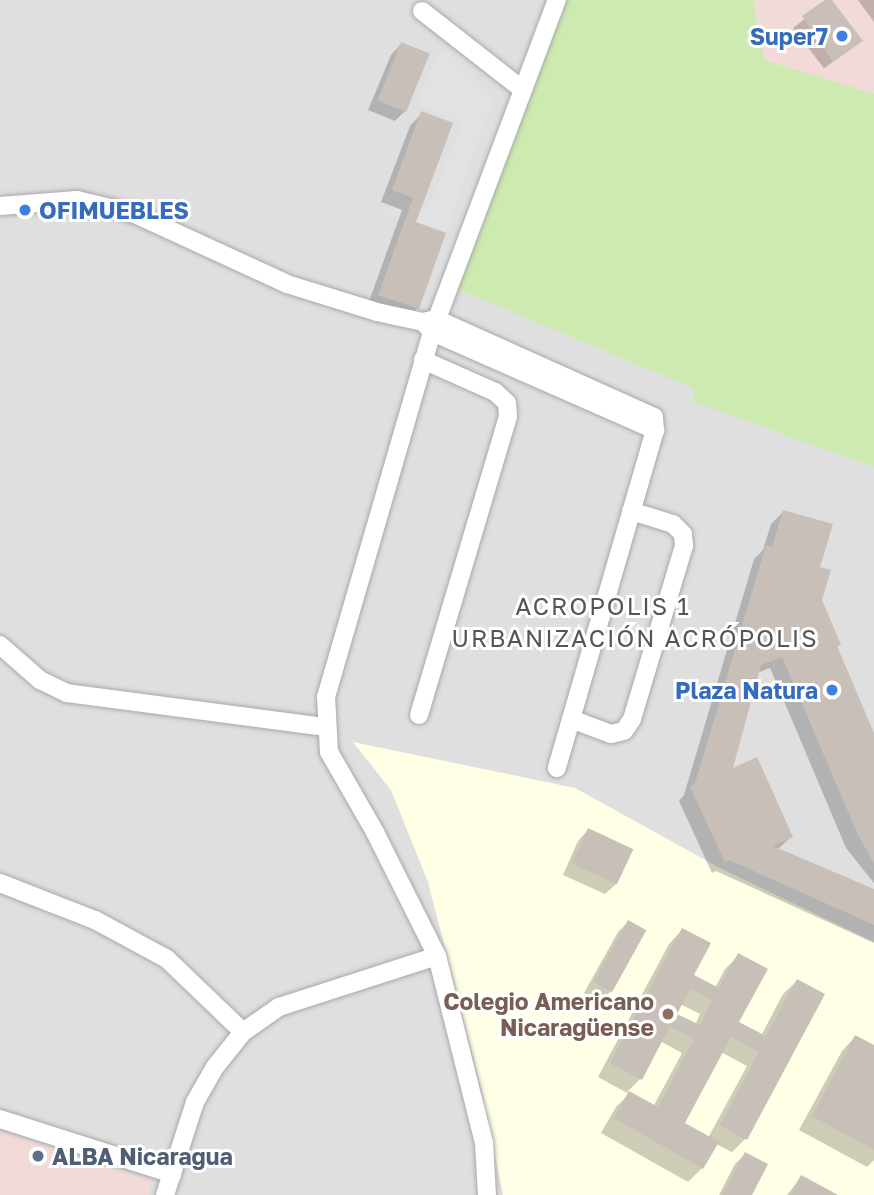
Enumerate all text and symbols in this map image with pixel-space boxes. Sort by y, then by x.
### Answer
place label: Super7 [750,22,828,50]
marker: Super7 [834,28,850,44]
place label: OFIMUEBLES [39,196,189,224]
marker: OFIMUEBLES [17,202,33,218]
district label: ACROPOLIS 1 [517,592,689,620]
district label: URBANIZACIÓN ACRÓPOLIS [454,624,816,652]
place label: Plaza Natura [675,676,818,704]
marker: Plaza Natura [824,682,840,698]
place label: Colegio Americano Nicaragüense [443,987,654,1041]
marker: Colegio Americano Nicaragüense [660,1006,676,1022]
place label: ALBA Nicaragua [52,1142,233,1170]
marker: ALBA Nicaragua [30,1148,46,1164]

